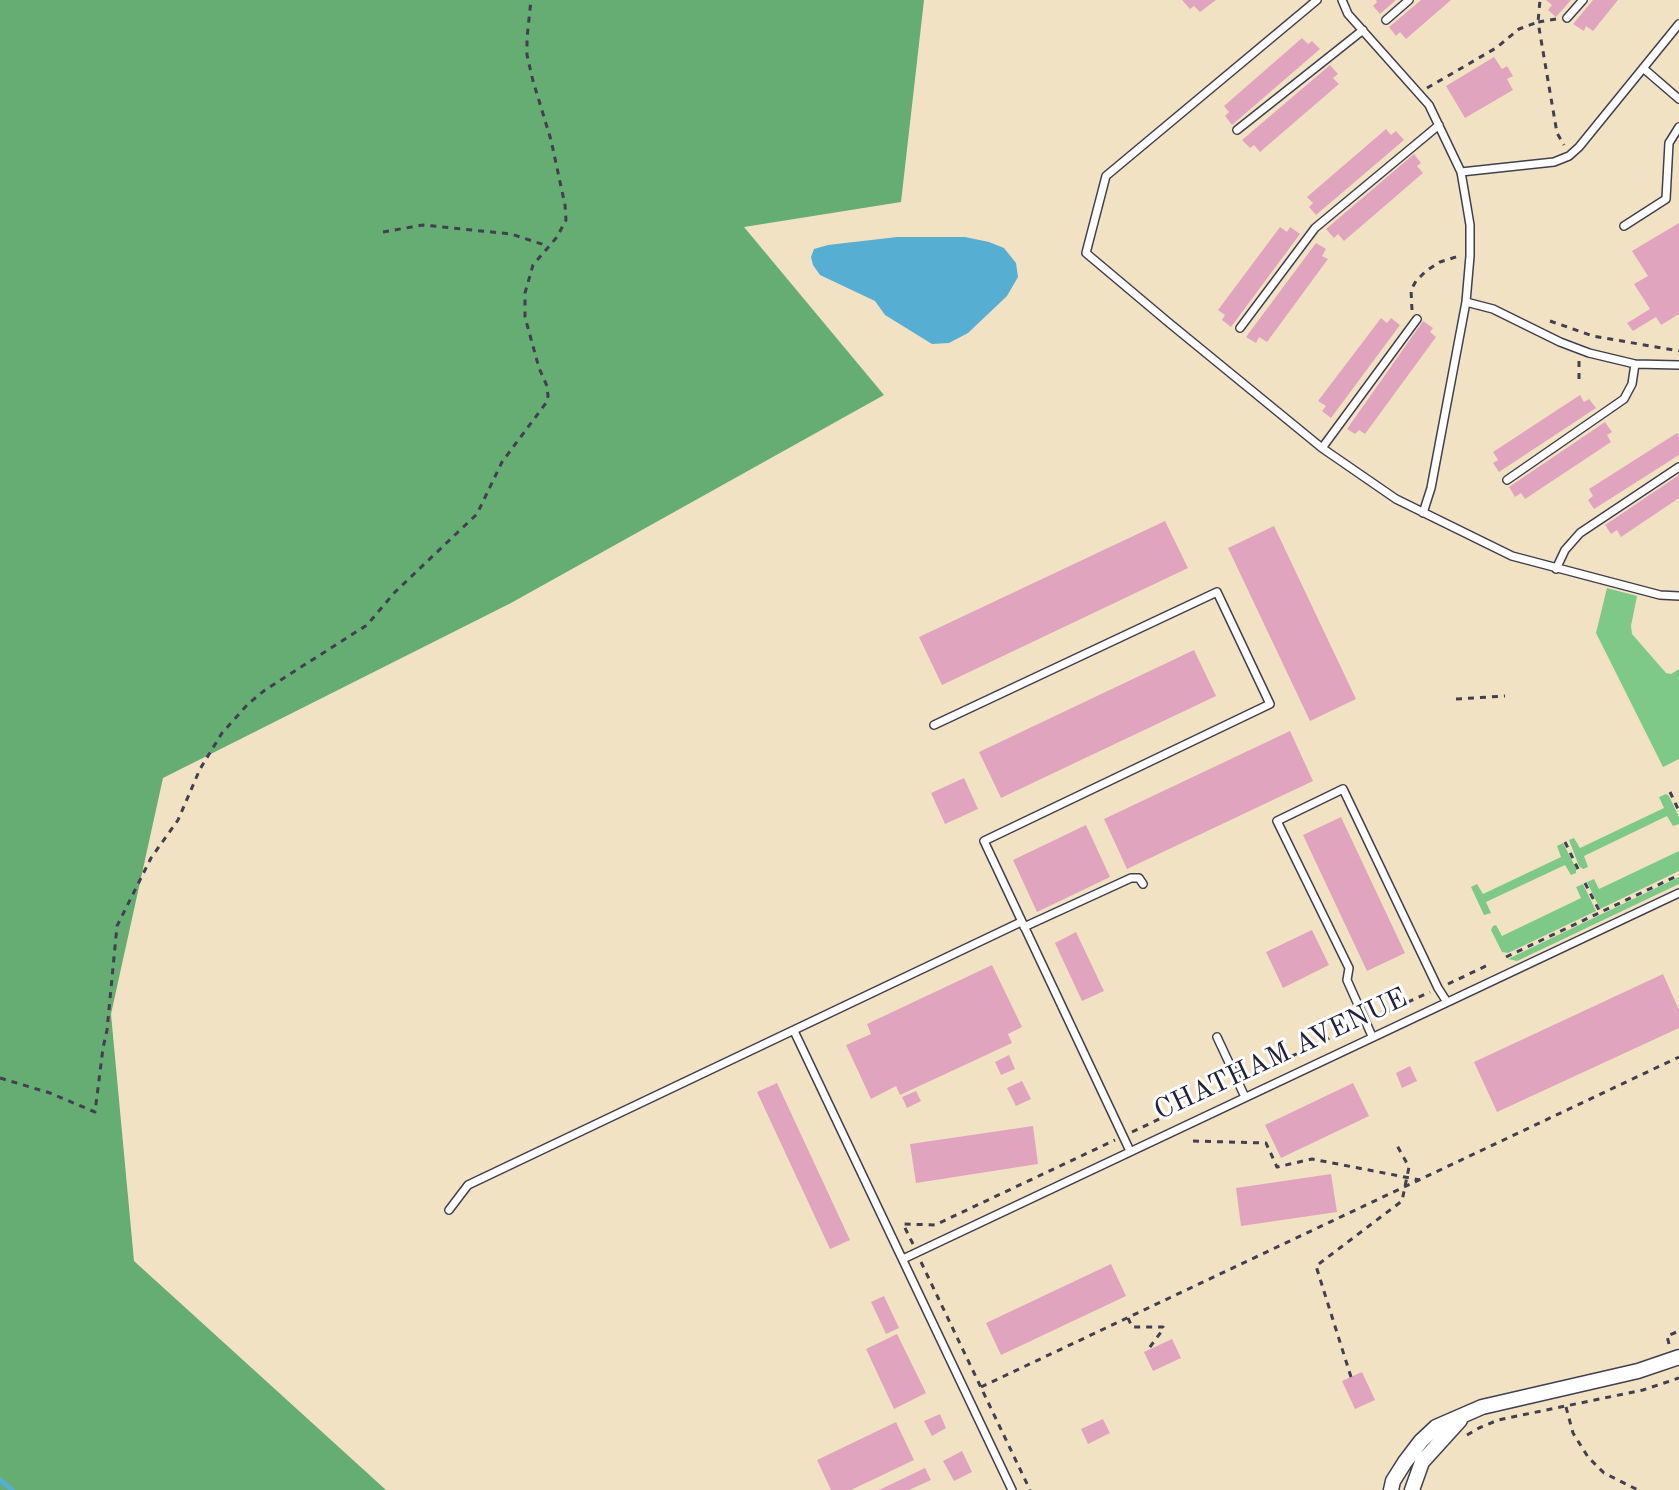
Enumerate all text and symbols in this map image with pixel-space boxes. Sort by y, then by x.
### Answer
street label: CHATHAM AVENUE [1149,982,1413,1128]

